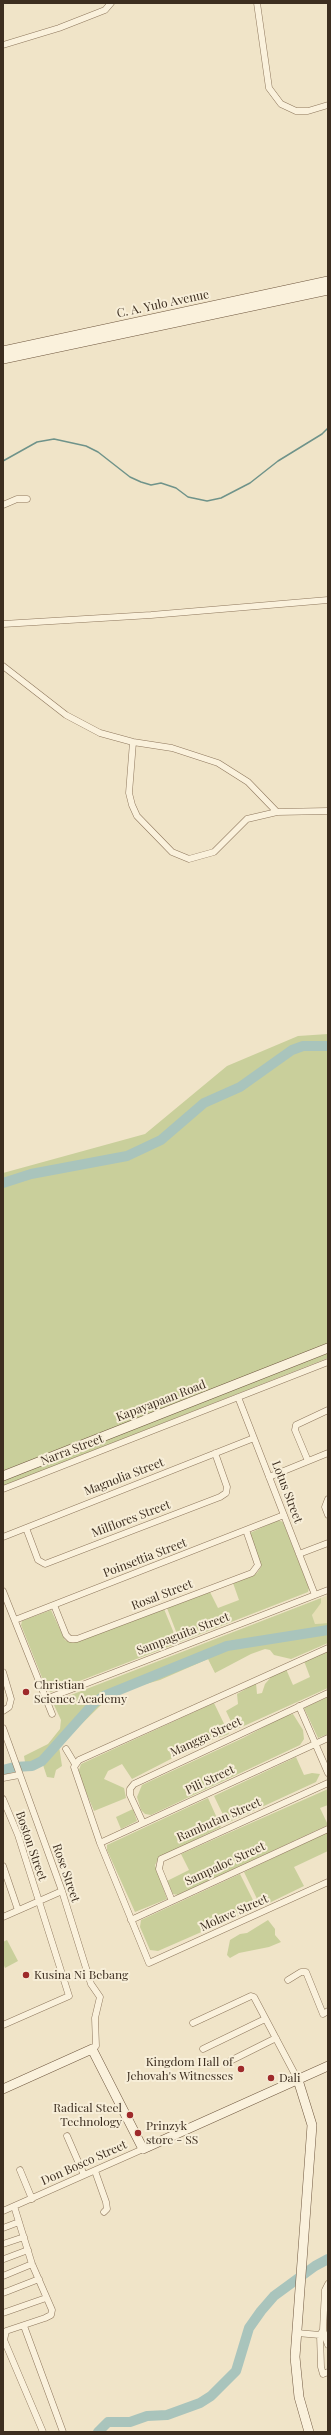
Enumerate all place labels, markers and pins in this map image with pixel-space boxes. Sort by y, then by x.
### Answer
place label: Christian Science Academy [34,1678,127,1706]
marker: Christian Science Academy [21,1687,31,1697]
place label: Kusina Ni Bebang [34,1968,128,1982]
marker: Kusina Ni Bebang [21,1970,31,1980]
place label: Kingdom Hall of Jehovah's Witnesses [127,2055,233,2083]
marker: Kingdom Hall of Jehovah's Witnesses [236,2064,246,2074]
place label: Dali [279,2071,301,2085]
marker: Dali [266,2073,276,2083]
place label: Radical Steel Technology [53,2101,122,2129]
marker: Radical Steel Technology [125,2110,135,2120]
place label: Prinzyk store - SS [146,2119,198,2147]
marker: Prinzyk store - SS [133,2128,143,2138]

